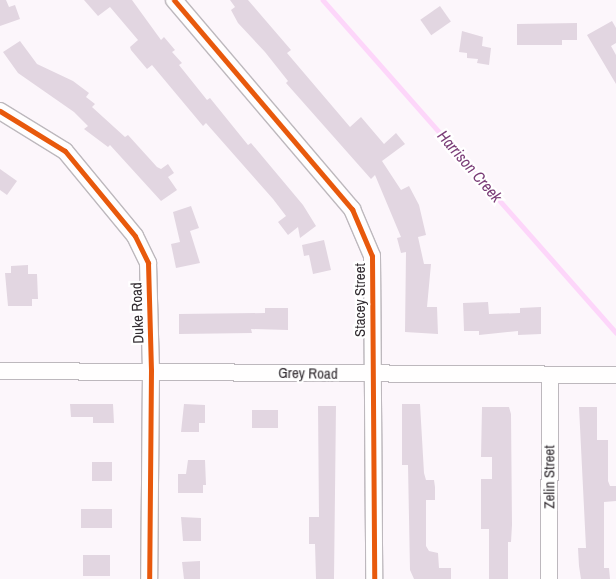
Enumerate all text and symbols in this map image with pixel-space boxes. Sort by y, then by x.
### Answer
water label: Harrison Creek [434,126,506,206]
street label: Stacey Street [351,263,369,337]
street label: Duke Road [127,282,147,344]
street label: Grey Road [278,363,338,383]
street label: Zelin Street [540,445,558,509]

